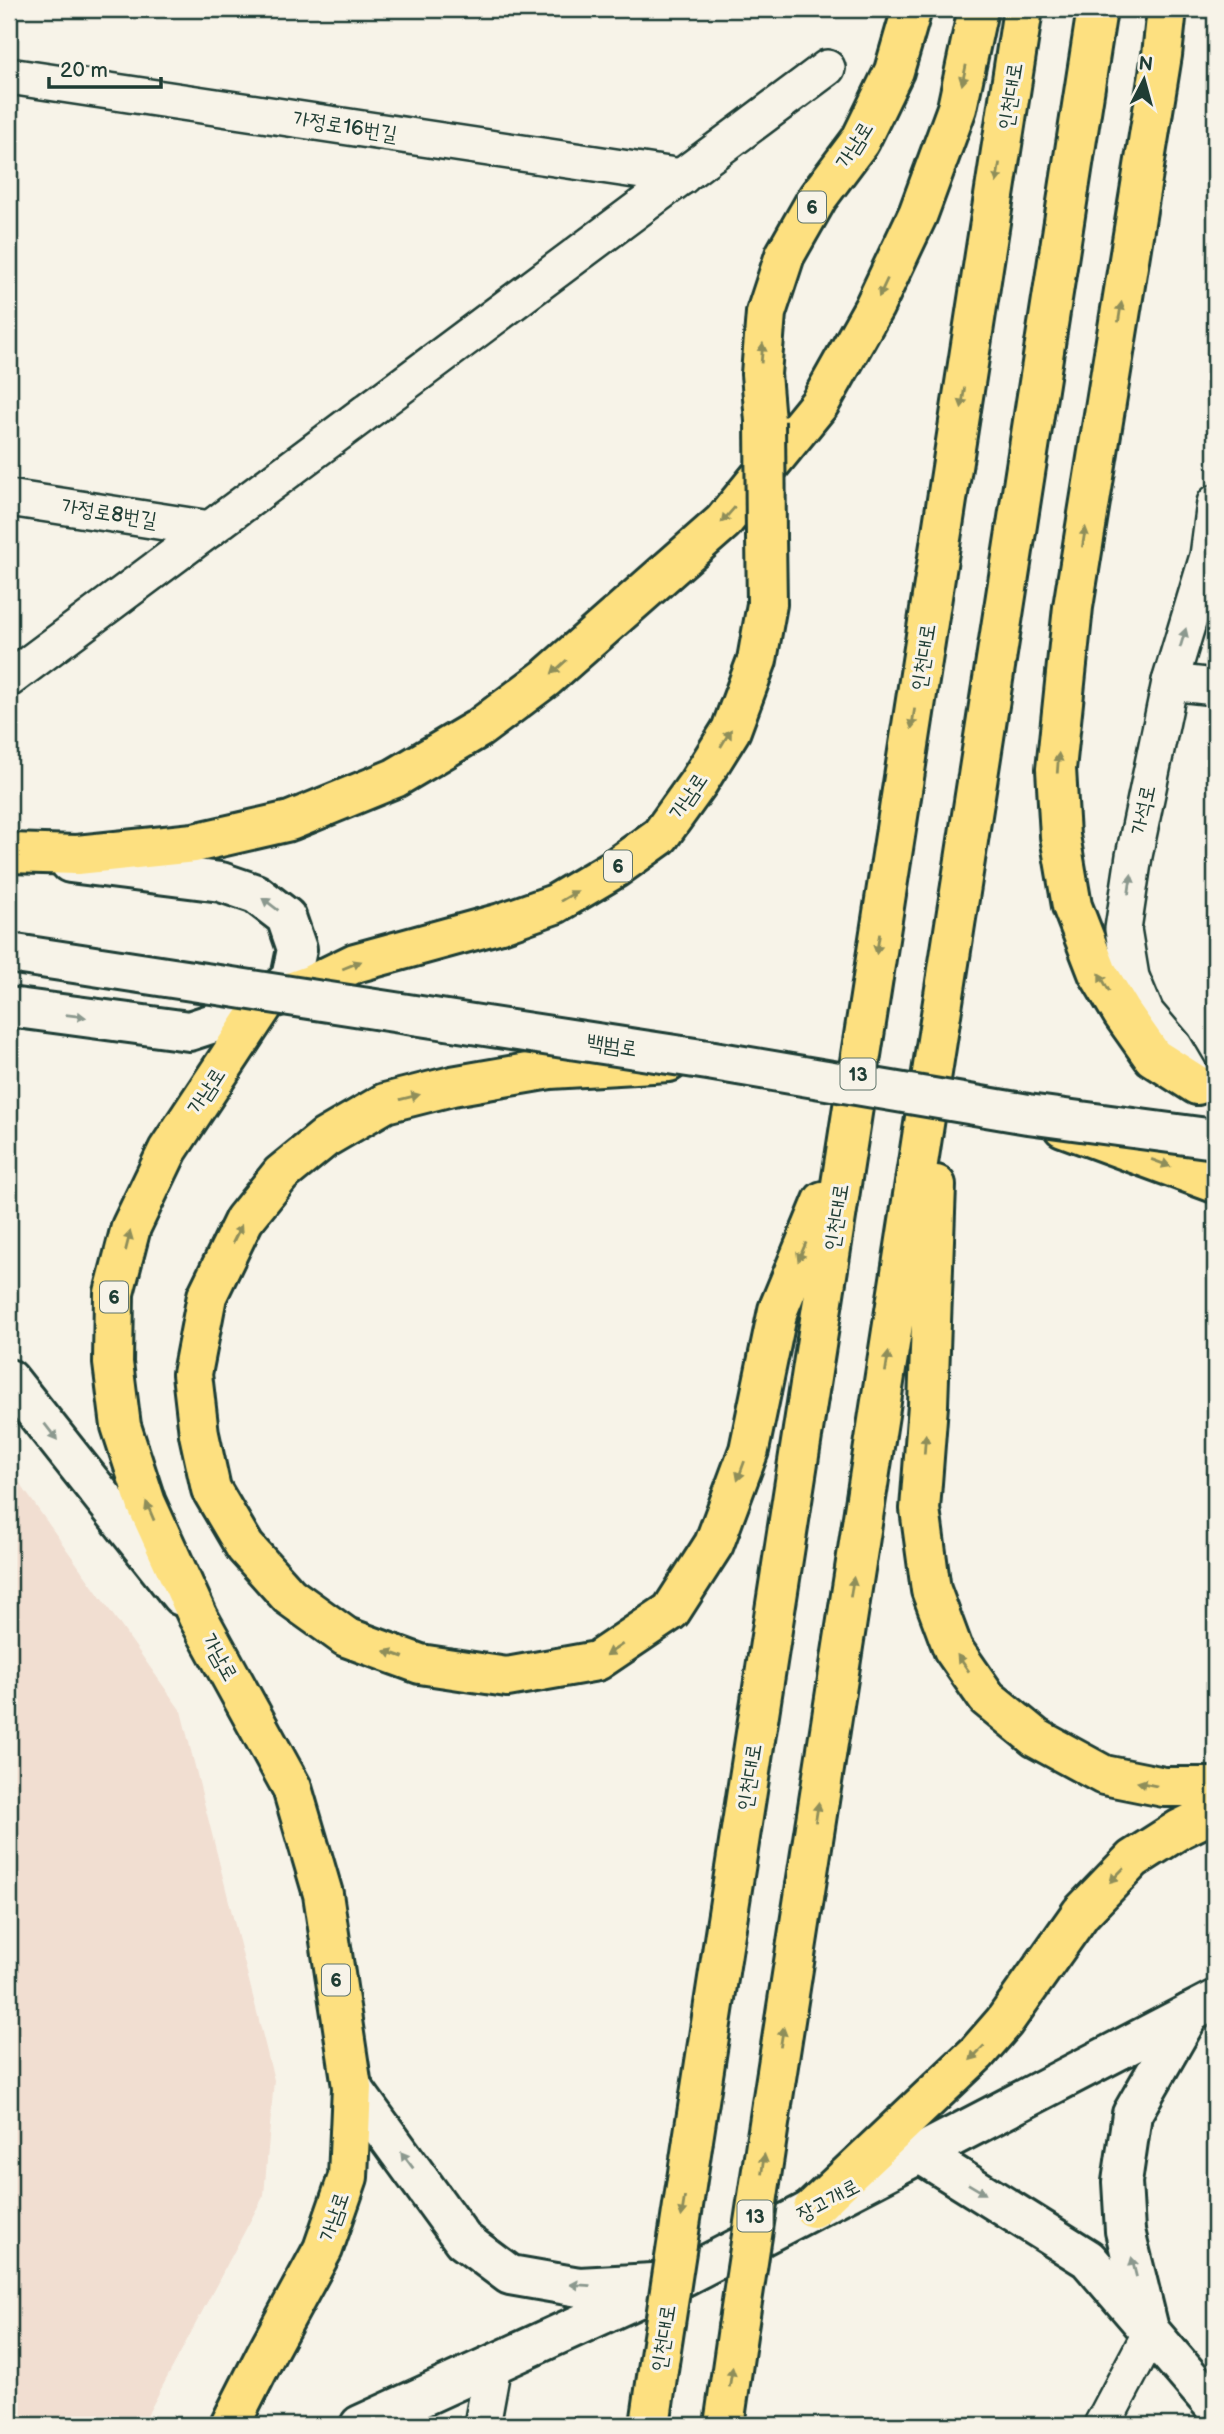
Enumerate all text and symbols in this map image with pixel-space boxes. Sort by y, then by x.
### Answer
scale bar [49,46,161,90]
north arrow [1108,46,1178,116]
text: N [1137,52,1154,77]
text: 20 m [60,58,108,83]
street label: 인천대로 [993,61,1028,131]
one-way arrow [958,64,969,86]
street label: 가정로16번길 [291,106,399,147]
street label: 가남로 [830,117,878,173]
one-way arrow [992,162,1003,184]
road number: 6 [798,192,826,223]
one-way arrow [878,277,889,298]
one-way arrow [1115,301,1126,323]
one-way arrow [757,342,768,364]
one-way arrow [957,387,968,409]
street label: 가정로8번길 [59,494,159,533]
one-way arrow [721,506,736,523]
one-way arrow [1079,526,1090,548]
street label: 인천대로 [906,622,941,692]
one-way arrow [1179,627,1189,648]
one-way arrow [550,659,568,675]
one-way arrow [907,709,918,731]
one-way arrow [719,729,732,748]
one-way arrow [1052,751,1063,773]
street label: 가남로 [664,768,713,824]
street label: 가석로 [1126,783,1161,838]
road number: 6 [604,850,632,881]
one-way arrow [1125,873,1136,895]
one-way arrow [559,890,578,903]
one-way arrow [261,897,279,912]
one-way arrow [872,933,883,955]
one-way arrow [342,960,363,971]
one-way arrow [1098,973,1110,992]
one-way arrow [66,1011,88,1022]
street label: 백범로 [585,1029,639,1062]
road number: 13 [840,1058,876,1090]
street label: 가남로 [182,1063,231,1119]
one-way arrow [399,1091,421,1102]
one-way arrow [1151,1158,1172,1169]
street label: 인천대로 [819,1182,854,1252]
one-way arrow [231,1224,243,1244]
one-way arrow [123,1230,134,1252]
one-way arrow [796,1242,807,1263]
road number: 6 [100,1282,128,1312]
one-way arrow [882,1351,893,1373]
one-way arrow [44,1423,59,1441]
one-way arrow [920,1432,931,1454]
one-way arrow [735,1460,746,1481]
one-way arrow [144,1500,155,1521]
one-way arrow [847,1576,858,1598]
street label: 가남로 [196,1629,243,1685]
one-way arrow [604,1643,623,1656]
one-way arrow [383,1648,404,1659]
one-way arrow [956,1654,970,1672]
street label: 인천대로 [732,1742,767,1812]
one-way arrow [1136,1778,1158,1789]
one-way arrow [812,1801,823,1823]
one-way arrow [1110,1866,1126,1883]
road number: 6 [322,1964,350,1996]
one-way arrow [777,2026,788,2048]
one-way arrow [969,2044,985,2061]
one-way arrow [400,2151,414,2169]
one-way arrow [758,2153,769,2175]
street label: 장고개로 [793,2174,864,2227]
one-way arrow [968,2182,987,2195]
street label: 가남로 [314,2189,355,2245]
one-way arrow [677,2196,688,2218]
road number: 13 [738,2200,772,2232]
one-way arrow [1128,2256,1139,2278]
one-way arrow [569,2280,591,2291]
street label: 인천대로 [646,2303,681,2373]
one-way arrow [726,2366,737,2388]

